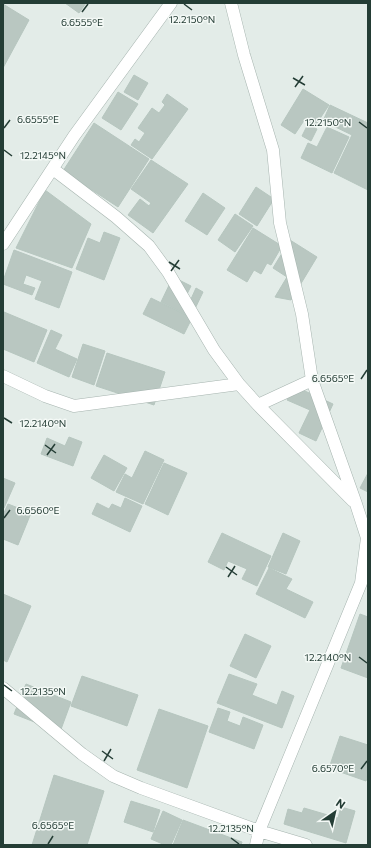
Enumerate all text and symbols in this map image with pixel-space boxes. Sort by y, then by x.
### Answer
text: 12.2150°N [169,13,215,25]
text: 6.6555°E [61,16,103,28]
text: 6.6555°E [17,113,59,125]
text: 12.2150°N [305,116,351,128]
text: 12.2145°N [20,149,66,161]
text: 6.6565°E [312,372,354,384]
text: 12.2140°N [20,417,66,429]
text: 6.6560°E [16,504,60,516]
text: 12.2140°N [305,651,351,663]
text: 12.2135°N [20,685,66,697]
text: 6.6570°E [312,762,354,774]
north arrow [315,792,355,832]
text: N [334,796,348,811]
text: 6.6565°E [32,819,74,831]
text: 12.2135°N [208,822,254,834]

